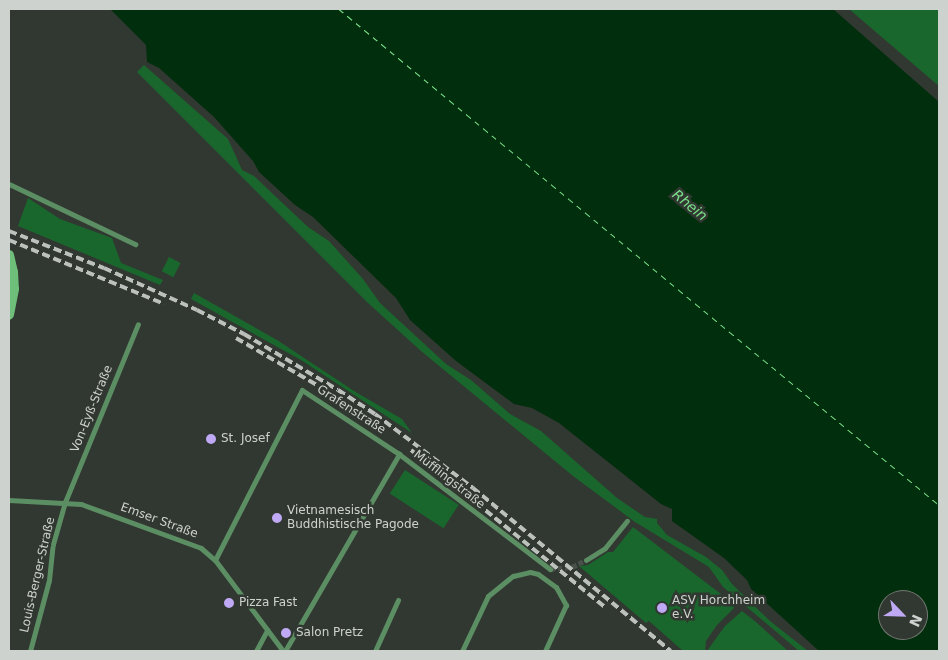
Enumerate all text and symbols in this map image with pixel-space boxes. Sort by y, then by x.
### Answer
water label: Rhein [669,186,711,224]
street label: Von-Eyß-Straße [68,363,116,455]
street label: Grafenstraße [314,382,388,438]
place label: St. Josef [221,432,270,446]
marker: St. Josef [205,433,217,445]
street label: Müfflingstraße [411,448,487,512]
street label: Emser Straße [118,500,200,542]
place label: Vietnamesisch Buddhistische Pagode [287,504,419,532]
marker: Vietnamesisch Buddhistische Pagode [271,512,283,524]
street label: Louis-Berger-Straße [18,516,58,634]
north arrow [878,590,928,640]
place label: ASV Horchheim e.V. [672,594,765,622]
place label: Pizza Fast [239,596,297,610]
marker: Pizza Fast [223,597,235,609]
marker: ASV Horchheim e.V. [656,602,668,614]
text: N [906,612,925,629]
place label: Salon Pretz [296,626,363,640]
marker: Salon Pretz [280,627,292,639]

